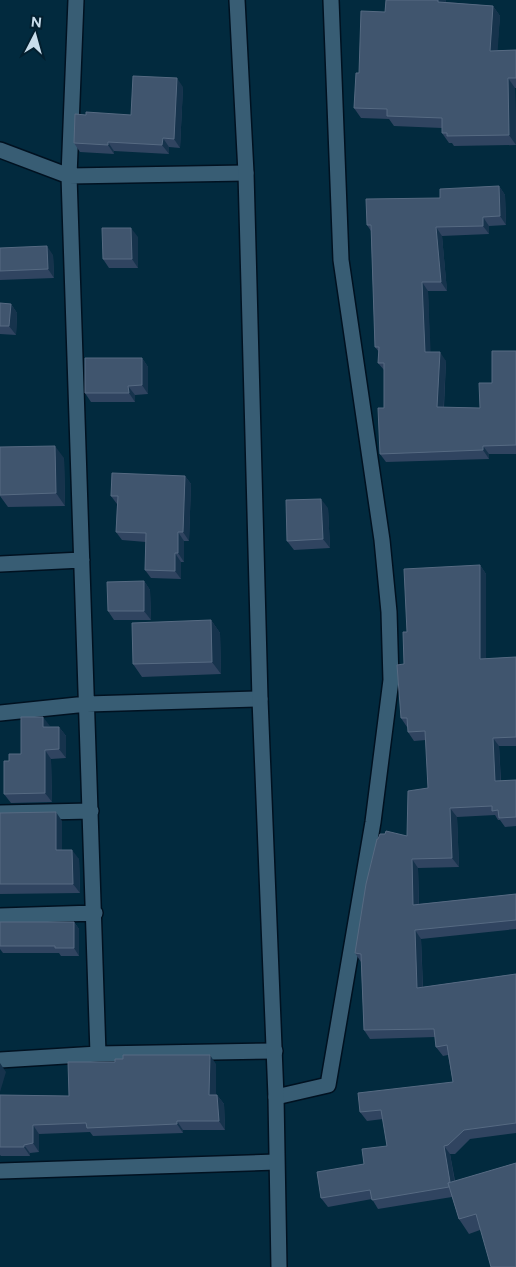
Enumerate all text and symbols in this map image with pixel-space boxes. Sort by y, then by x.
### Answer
north arrow [10,10,60,60]
text: N [30,14,43,32]

